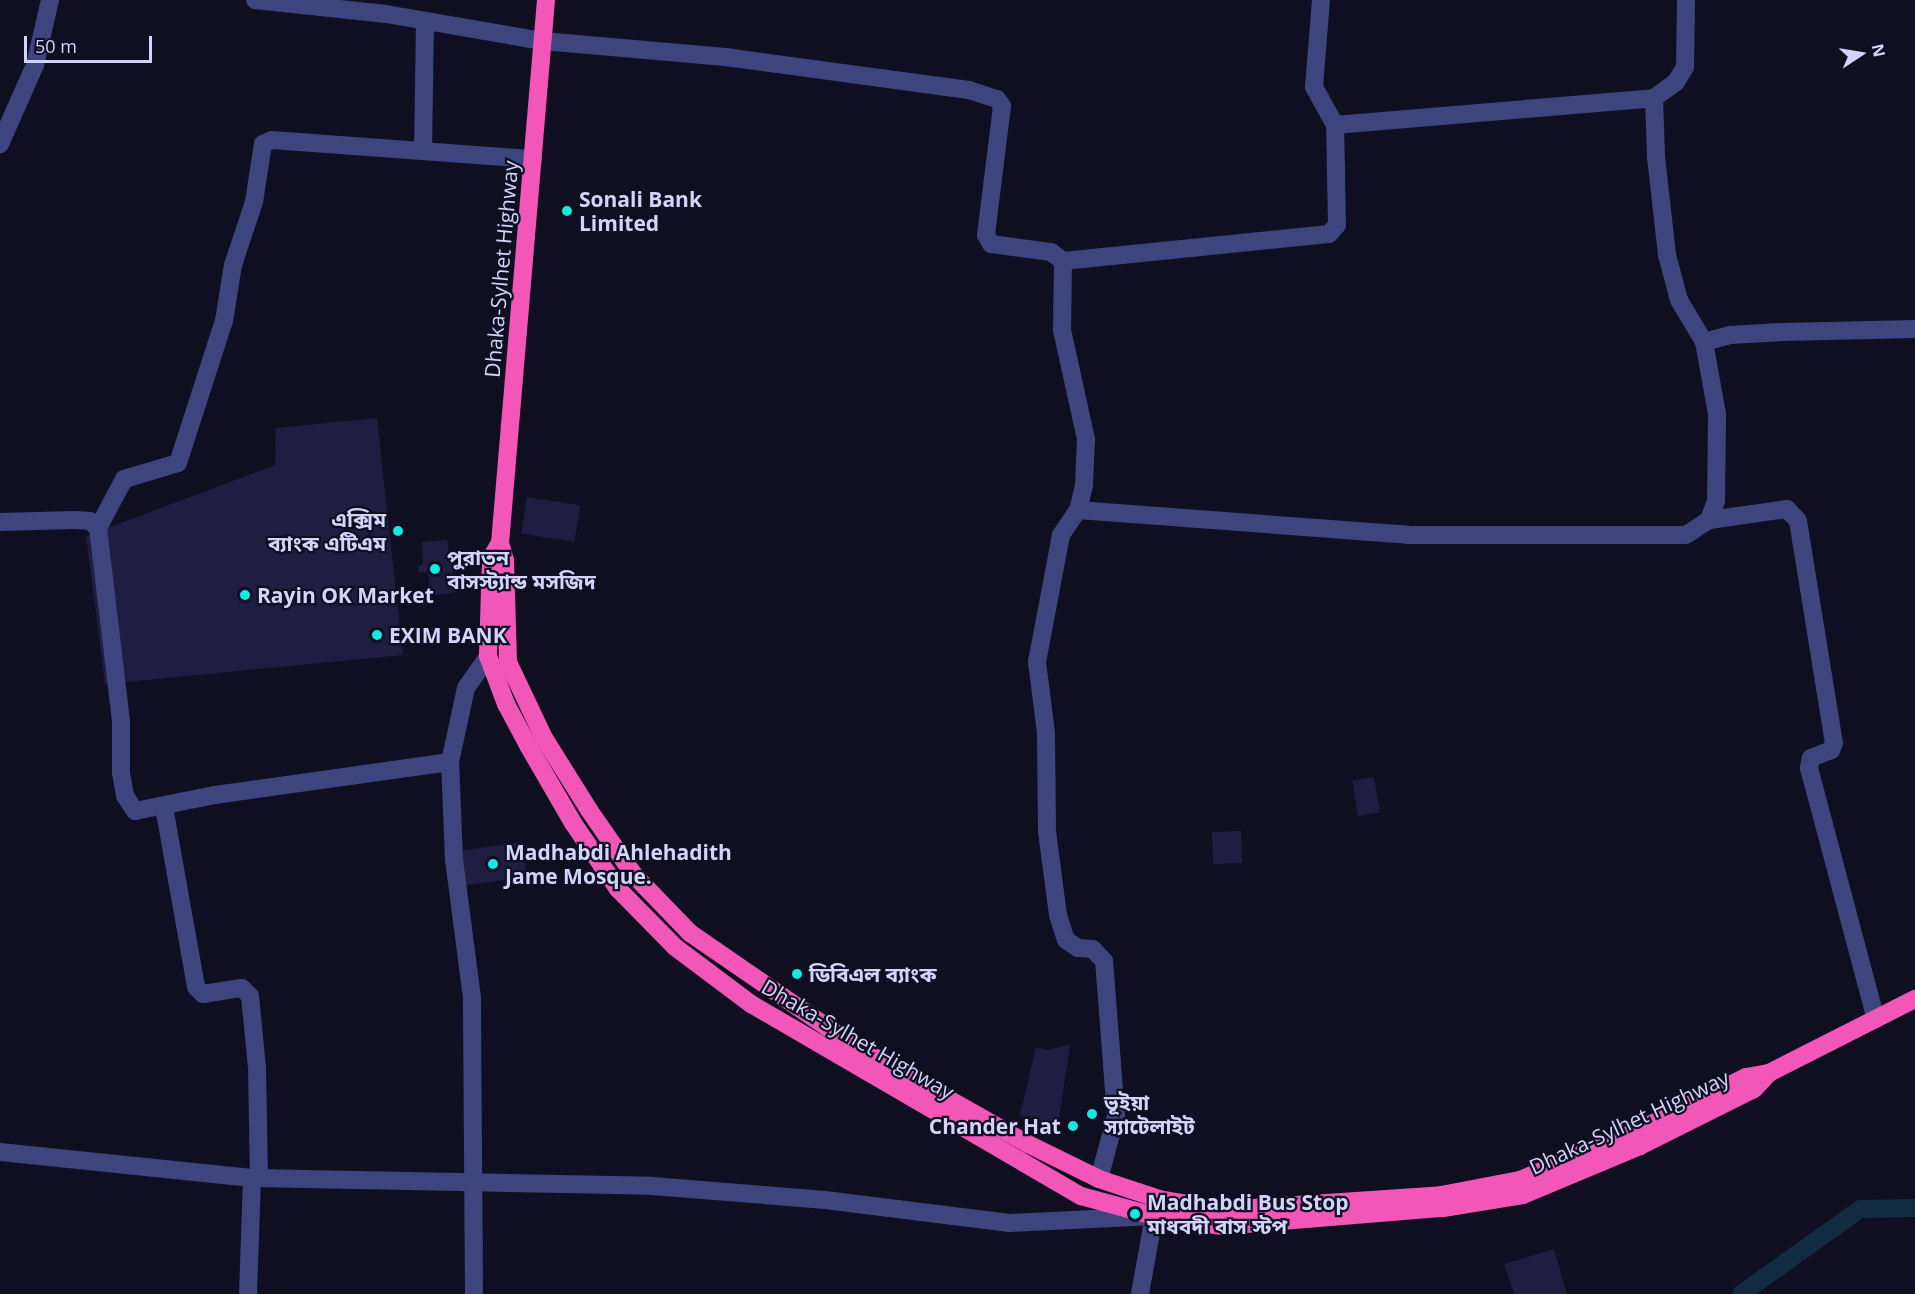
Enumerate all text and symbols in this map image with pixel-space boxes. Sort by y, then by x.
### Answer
scale bar [27,24,154,62]
north arrow [1831,24,1891,84]
text: 50 m [35,34,77,58]
text: N [1866,42,1891,59]
street label: Dhaka-Sylhet Highway [479,159,523,379]
place label: Sonali Bank Limited [579,186,702,236]
marker: Sonali Bank Limited [560,204,574,218]
place label: এক্সিম ব্যাংক এটিএম [268,506,386,556]
marker: এক্সিম ব্যাংক এটিএম [391,524,405,538]
place label: পুরাতন বাসস্ট্যান্ড মসজিদ [447,544,596,594]
marker: পুরাতন বাসস্ট্যান্ড মসজিদ [428,562,442,576]
place label: Rayin OK Market [257,582,434,608]
marker: Rayin OK Market [238,588,252,602]
place label: EXIM BANK [389,622,507,648]
marker: EXIM BANK [370,628,384,642]
place label: Madhabdi Ahlehadith Jame Mosque. [505,839,732,889]
marker: Madhabdi Ahlehadith Jame Mosque. [486,857,500,871]
place label: ডিবিএল ব্যাংক [809,961,936,987]
marker: ডিবিএল ব্যাংক [790,967,804,981]
street label: Dhaka-Sylhet Highway [757,974,959,1104]
street label: Dhaka-Sylhet Highway [1525,1065,1733,1179]
place label: ভূইয়া স্যাটেলাইট [1104,1089,1195,1139]
marker: ভূইয়া স্যাটেলাইট [1085,1107,1099,1121]
place label: Chander Hat [929,1113,1061,1139]
marker: Chander Hat [1066,1119,1080,1133]
place label: Madhabdi Bus Stop মাধবদী বাস স্টপ [1147,1189,1348,1239]
marker: Madhabdi Bus Stop মাধবদী বাস স্টপ [1128,1207,1142,1221]

